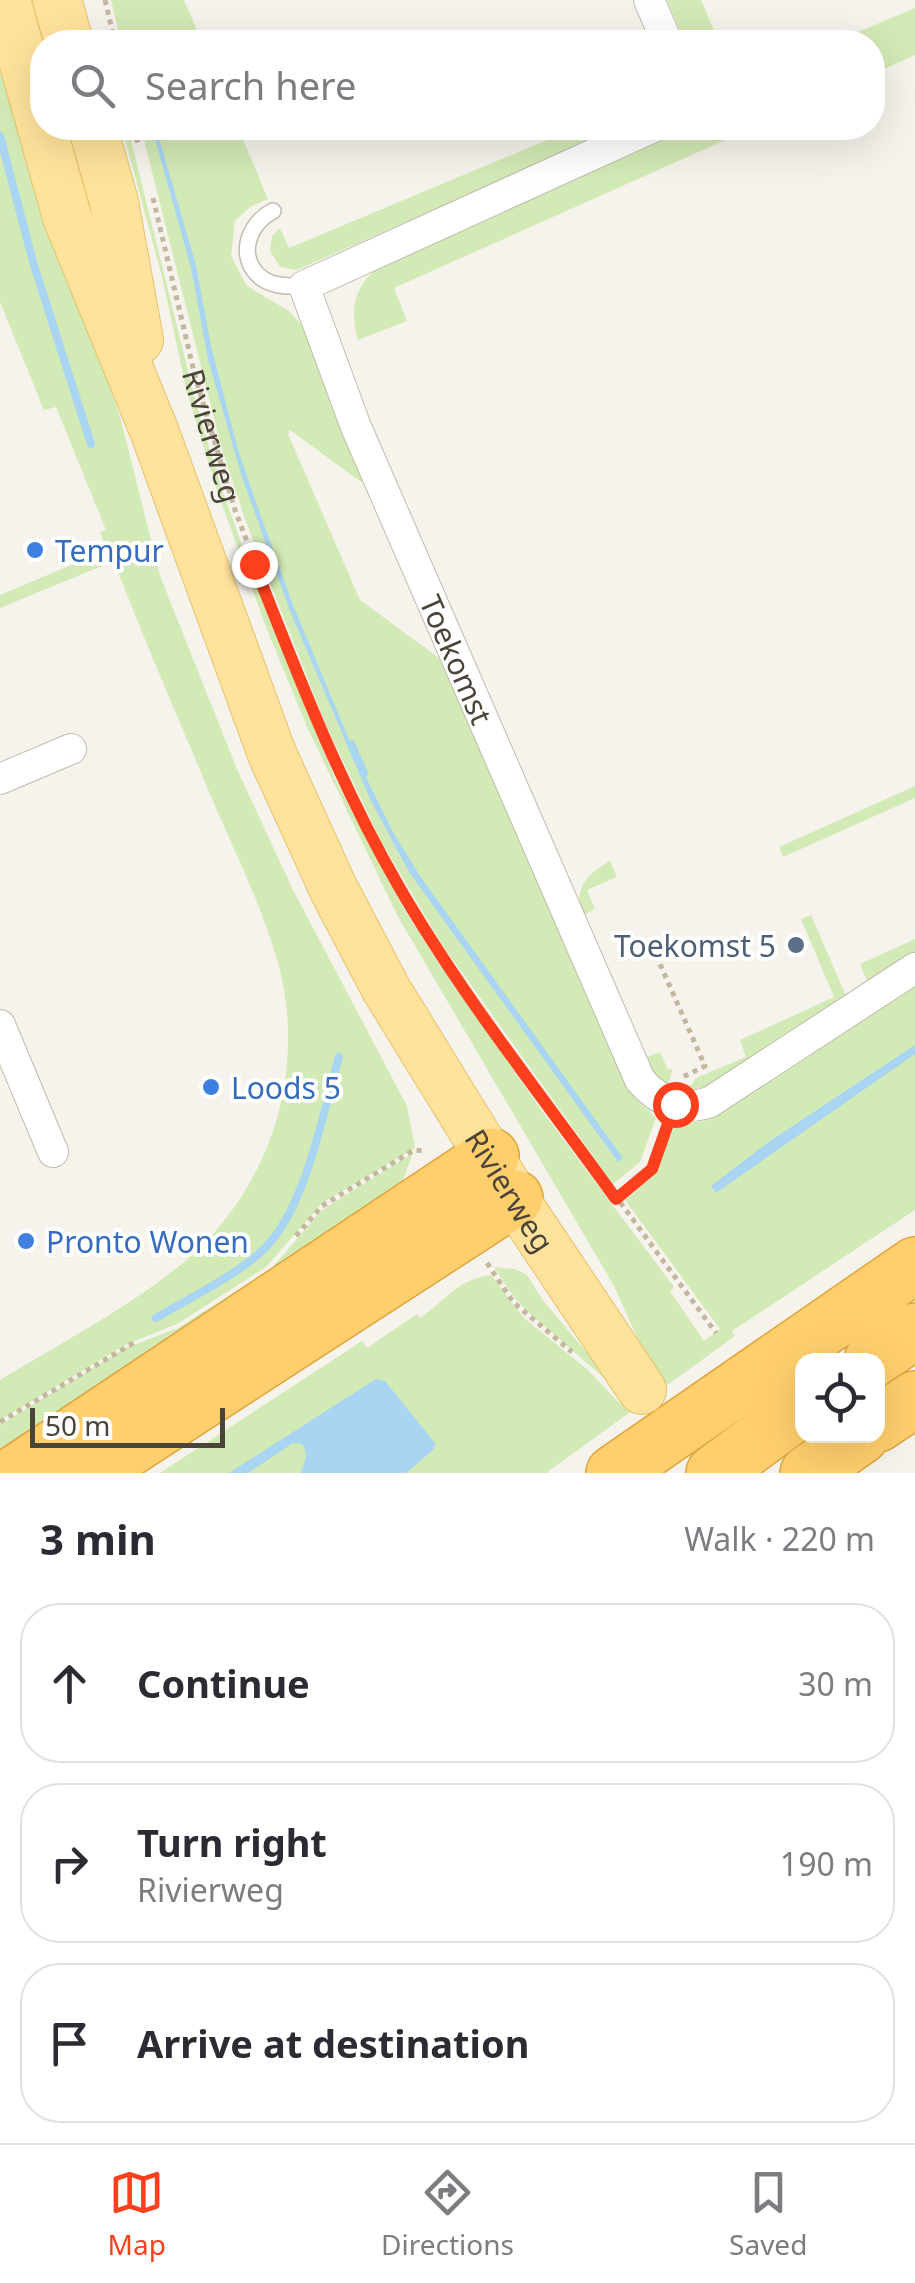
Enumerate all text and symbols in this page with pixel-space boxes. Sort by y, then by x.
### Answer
search box [30,30,885,140]
icon: search [65,58,120,113]
text: Search here [145,59,356,111]
street label: Rivierweg [173,364,252,507]
place label: Tempur [55,530,164,571]
marker: Tempur [24,539,46,561]
route end [232,542,278,588]
street label: Toekomst [411,588,503,731]
place label: Toekomst 5 [614,925,776,966]
marker: Toekomst 5 [785,934,807,956]
place label: Loods 5 [231,1067,341,1108]
marker: Loods 5 [200,1076,222,1098]
route start [653,1082,699,1128]
street label: Rivierweg [456,1121,564,1260]
place label: Pronto Wonen [46,1221,249,1262]
marker: Pronto Wonen [15,1230,37,1252]
map controls [795,1353,885,1443]
button: locate [795,1353,885,1443]
scale bar [30,1403,225,1448]
text: 50 m [45,1406,111,1444]
text: 3 min [40,1510,156,1567]
text: Walk · 220 m [684,1517,875,1560]
icon: ahead [42,1656,97,1711]
text: Continue [137,1657,310,1709]
text: 30 m [798,1662,873,1705]
text: Turn right [137,1816,327,1868]
icon: right [42,1836,97,1891]
text: 190 m [780,1842,873,1885]
text: Rivierweg [137,1868,284,1911]
icon: arrive [42,2016,97,2071]
text: Arrive at destination [137,2017,529,2069]
tab: Map [108,2165,166,2263]
tab: Directions [381,2165,514,2263]
tab: Saved [729,2165,807,2263]

